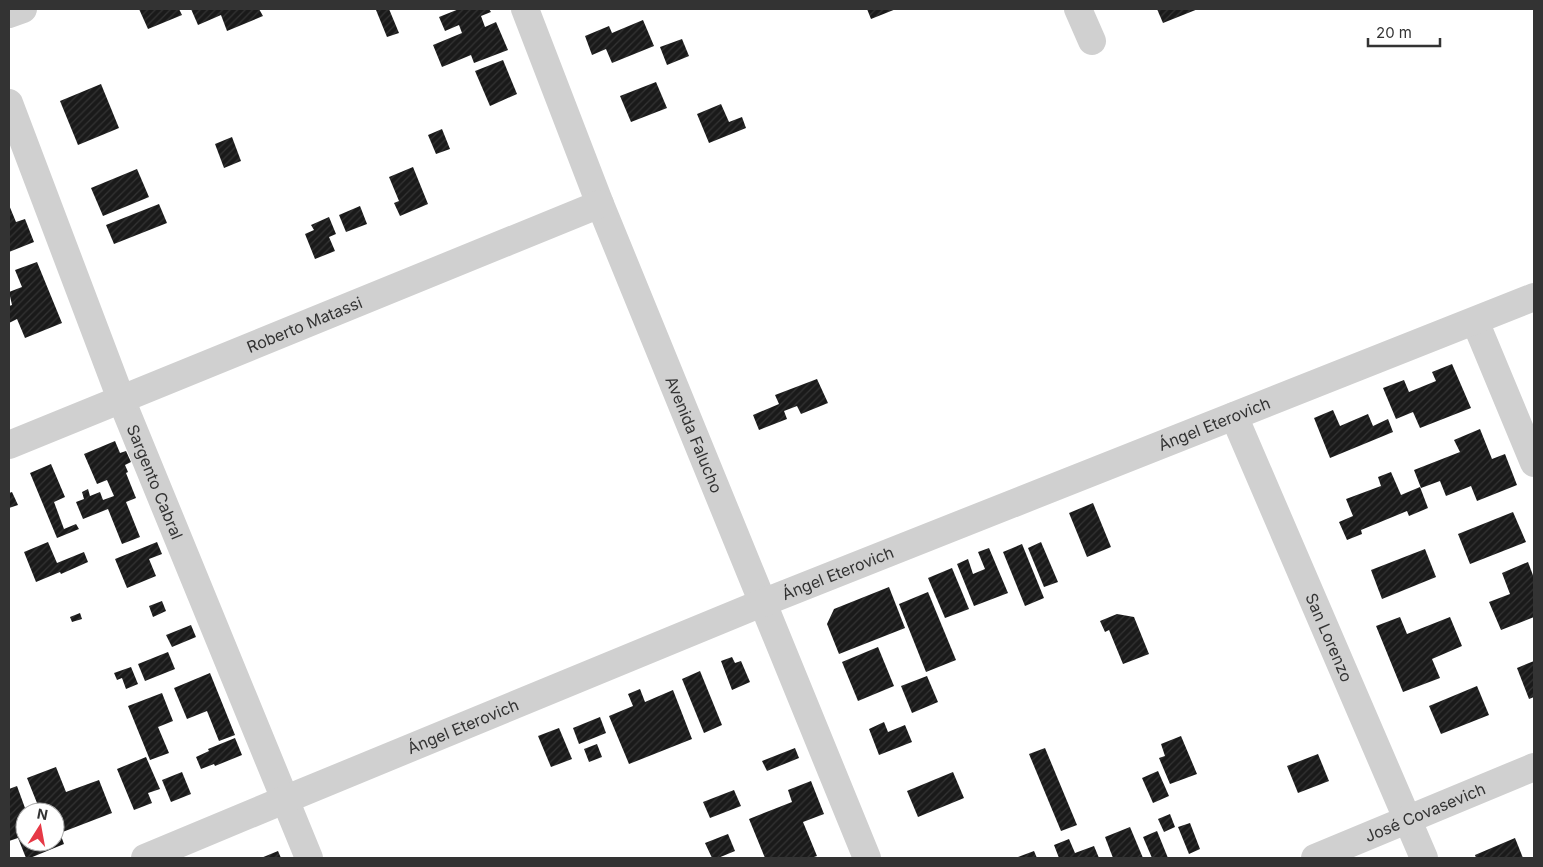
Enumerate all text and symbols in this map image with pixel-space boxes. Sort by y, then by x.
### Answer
scale bar [1368,15,1440,47]
text: 20 m [1376,23,1412,42]
street label: Roberto Matassi [244,292,365,357]
street label: Avenida Falucho [661,373,727,496]
street label: Ángel Eterovich [1155,393,1273,455]
street label: Sargento Cabral [123,422,187,542]
street label: Ángel Eterovich [779,542,896,604]
street label: San Lorenzo [1301,590,1357,685]
street label: Ángel Eterovich [404,694,521,758]
street label: José Covasevich [1362,778,1488,846]
north arrow [15,802,65,852]
text: N [36,804,49,823]

